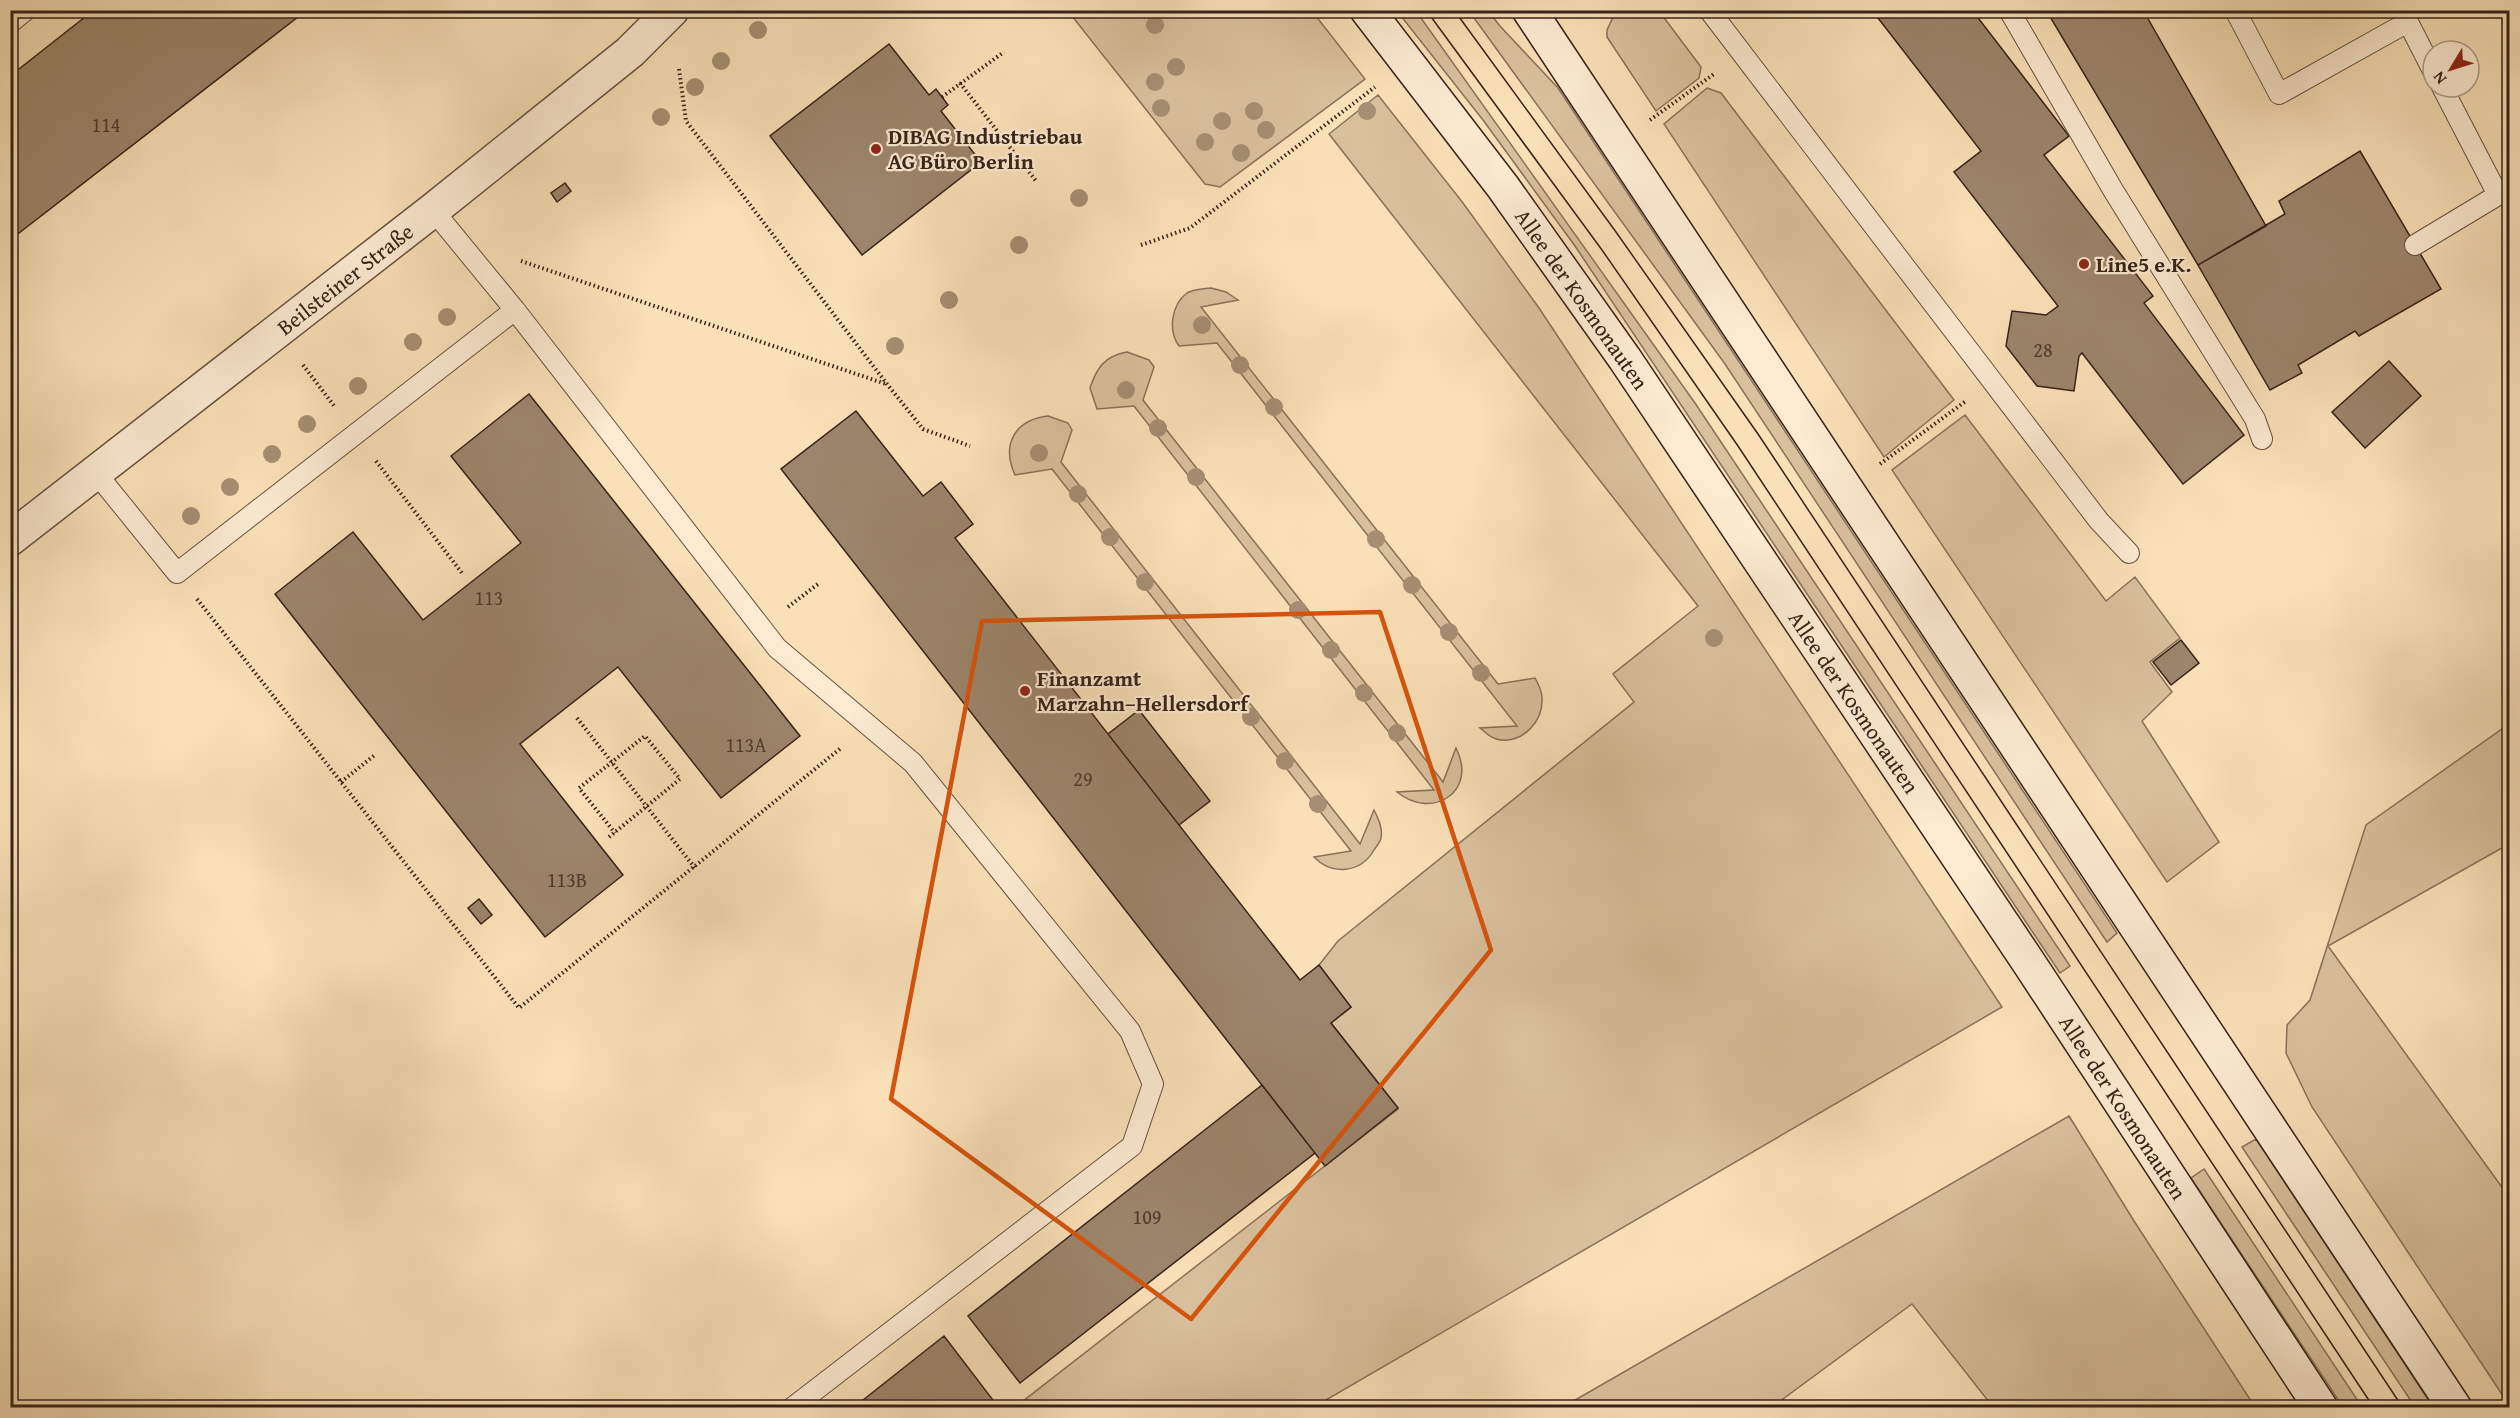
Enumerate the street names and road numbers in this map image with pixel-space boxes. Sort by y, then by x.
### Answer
street label: Allee der Kosmonauten [1507,202,1657,397]
street label: Beilsteiner Straße [270,215,420,343]
street label: Allee der Kosmonauten [1781,604,1928,800]
street label: Allee der Kosmonauten [2051,1008,2195,1206]

